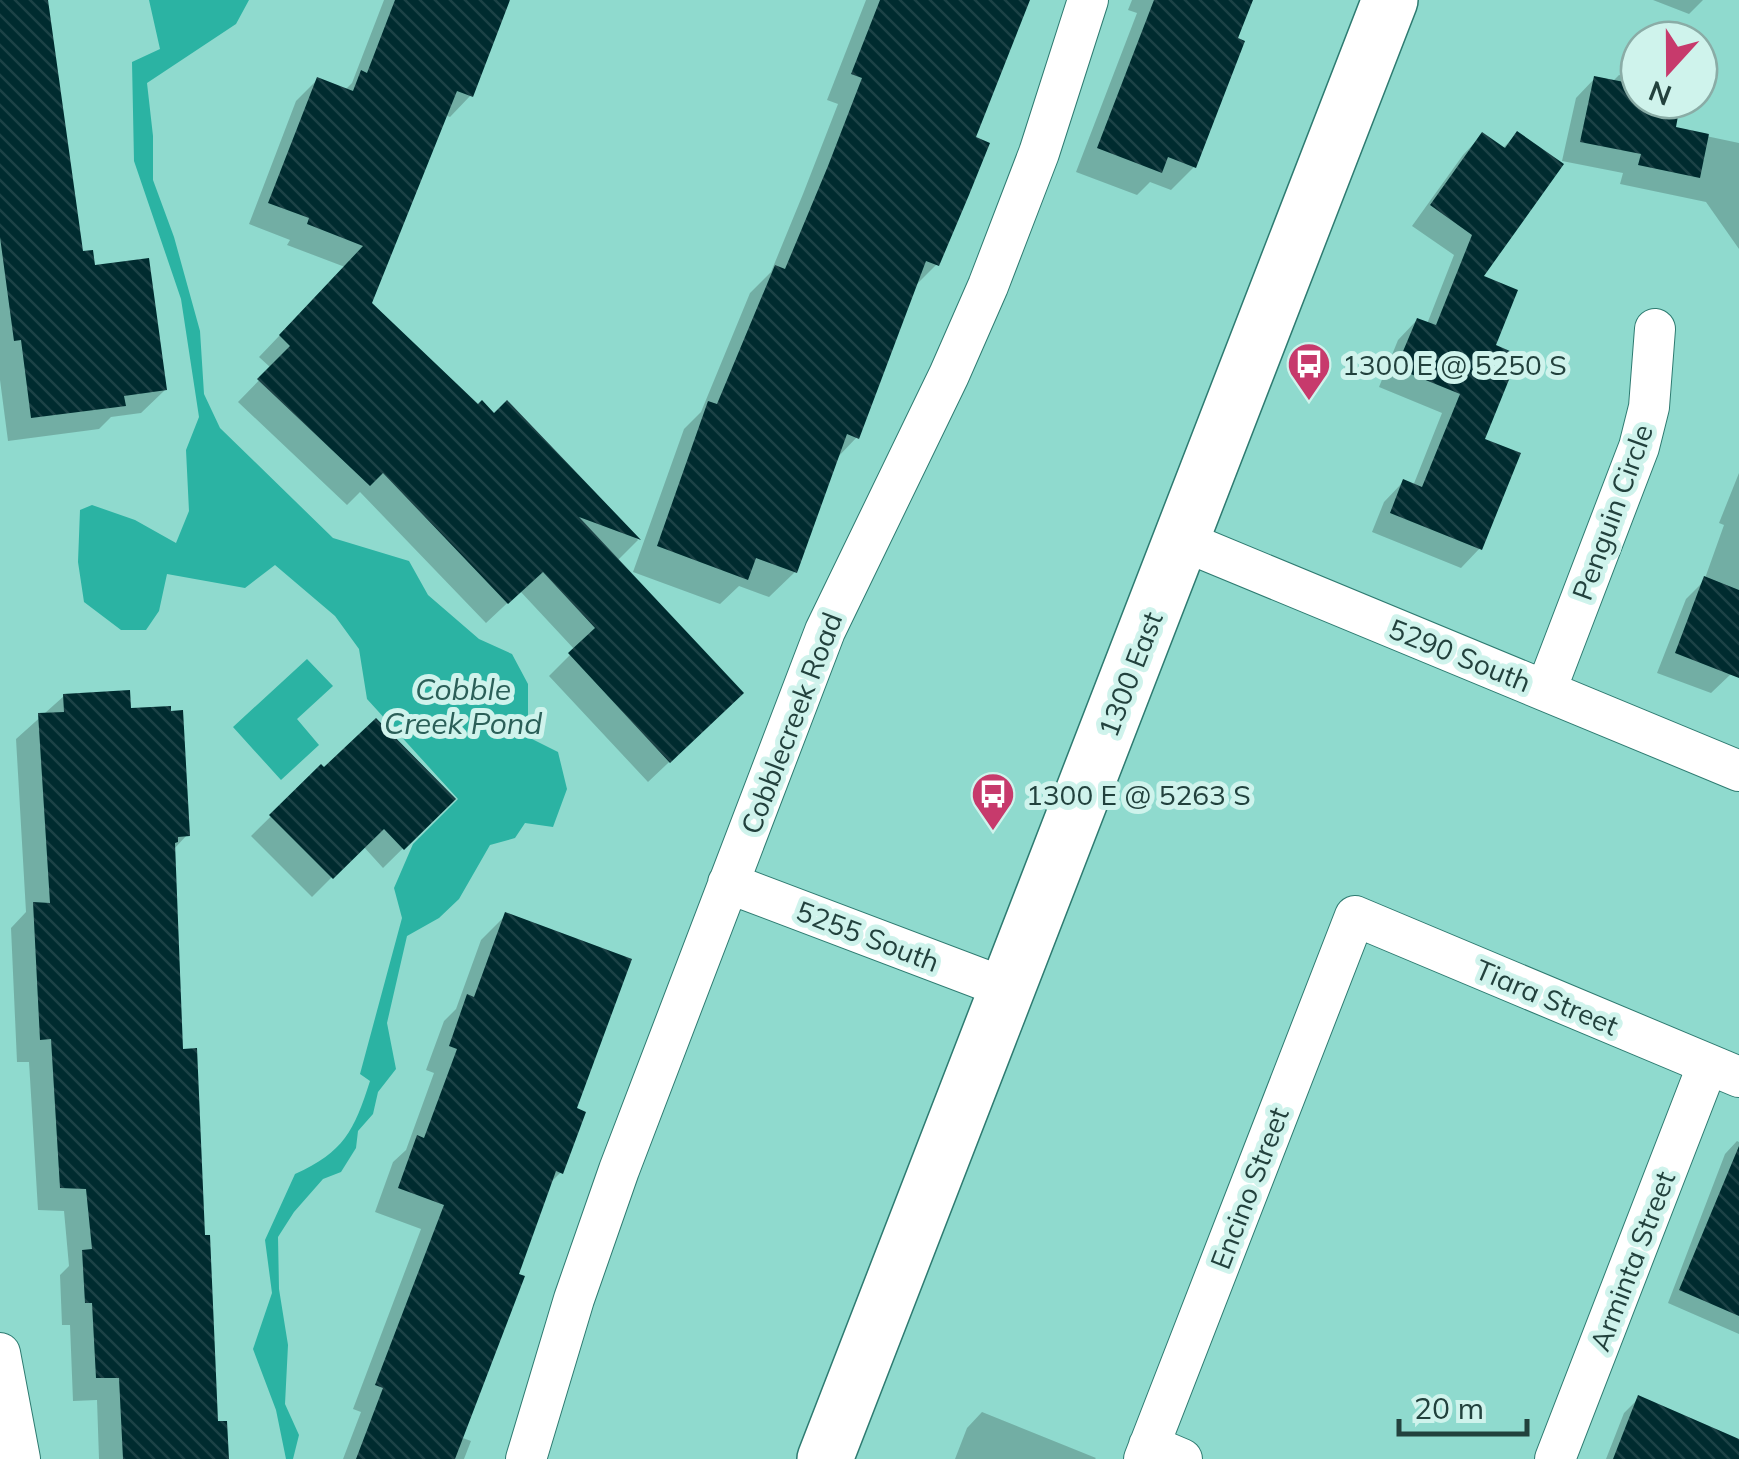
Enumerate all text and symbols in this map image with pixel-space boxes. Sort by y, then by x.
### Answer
north arrow [1619,20,1719,120]
text: N [1644,74,1676,114]
bus stop icon: 1300 E @ 5250 S [1286,341,1332,402]
place label: 1300 E @ 5250 S [1342,347,1567,382]
street label: Penguin Circle [1564,419,1660,605]
street label: 1300 East [1090,606,1170,741]
street label: Cobblecreek Road [733,607,849,839]
street label: 5290 South [1384,611,1536,699]
water label: Cobble Creek Pond [384,670,542,742]
bus stop icon: 1300 E @ 5263 S [970,771,1016,832]
place label: 1300 E @ 5263 S [1026,777,1251,812]
street label: 5255 South [792,893,944,979]
street label: Tiara Street [1470,951,1624,1043]
street label: Encino Street [1202,1102,1296,1274]
street label: Arminta Street [1582,1166,1682,1356]
scale bar [1399,1374,1526,1436]
text: 20 m [1414,1389,1484,1427]

